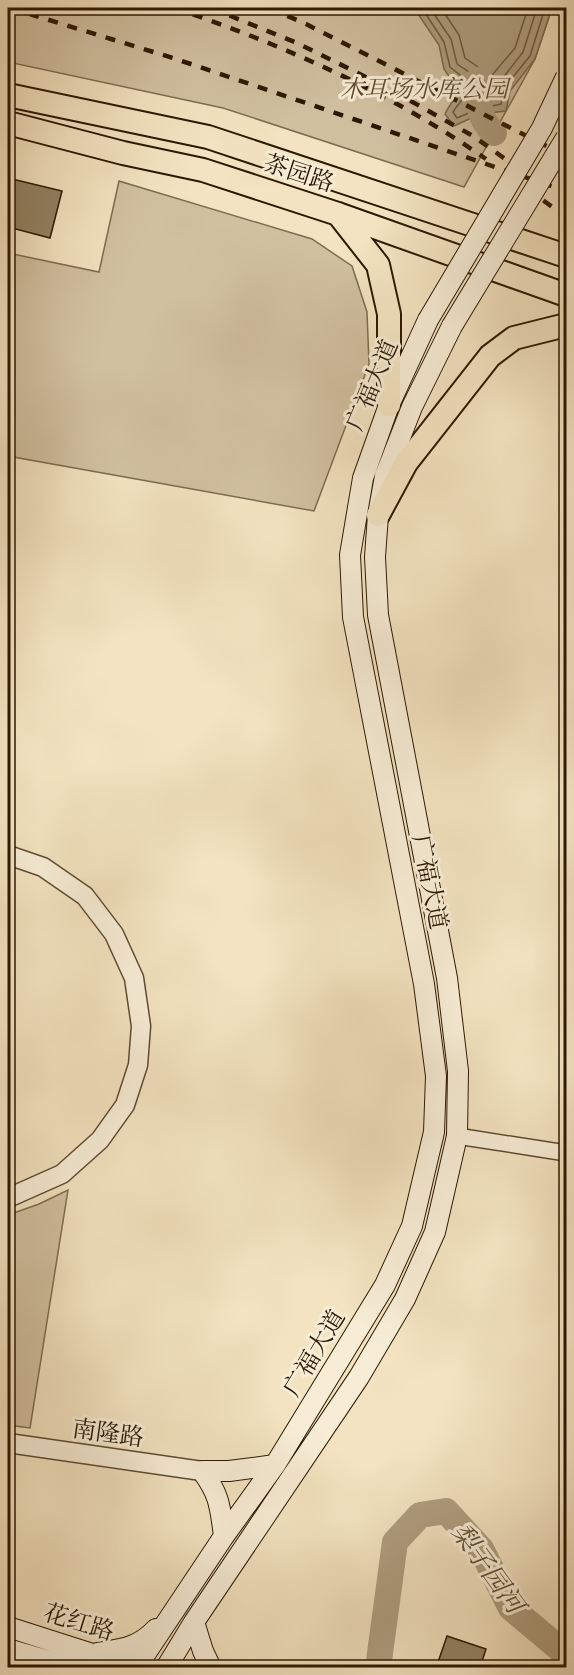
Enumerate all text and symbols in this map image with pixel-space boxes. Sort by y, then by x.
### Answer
park label: 木耳场水库公园 [340,75,512,105]
street label: 茶园路 [260,149,338,199]
street label: 广福大道 [340,335,405,435]
street label: 广福大道 [405,832,453,932]
street label: 广福大道 [277,1305,352,1402]
street label: 南隆路 [70,1414,146,1454]
water label: 梨子园河 [444,1517,533,1623]
street label: 花红路 [40,1598,118,1648]

